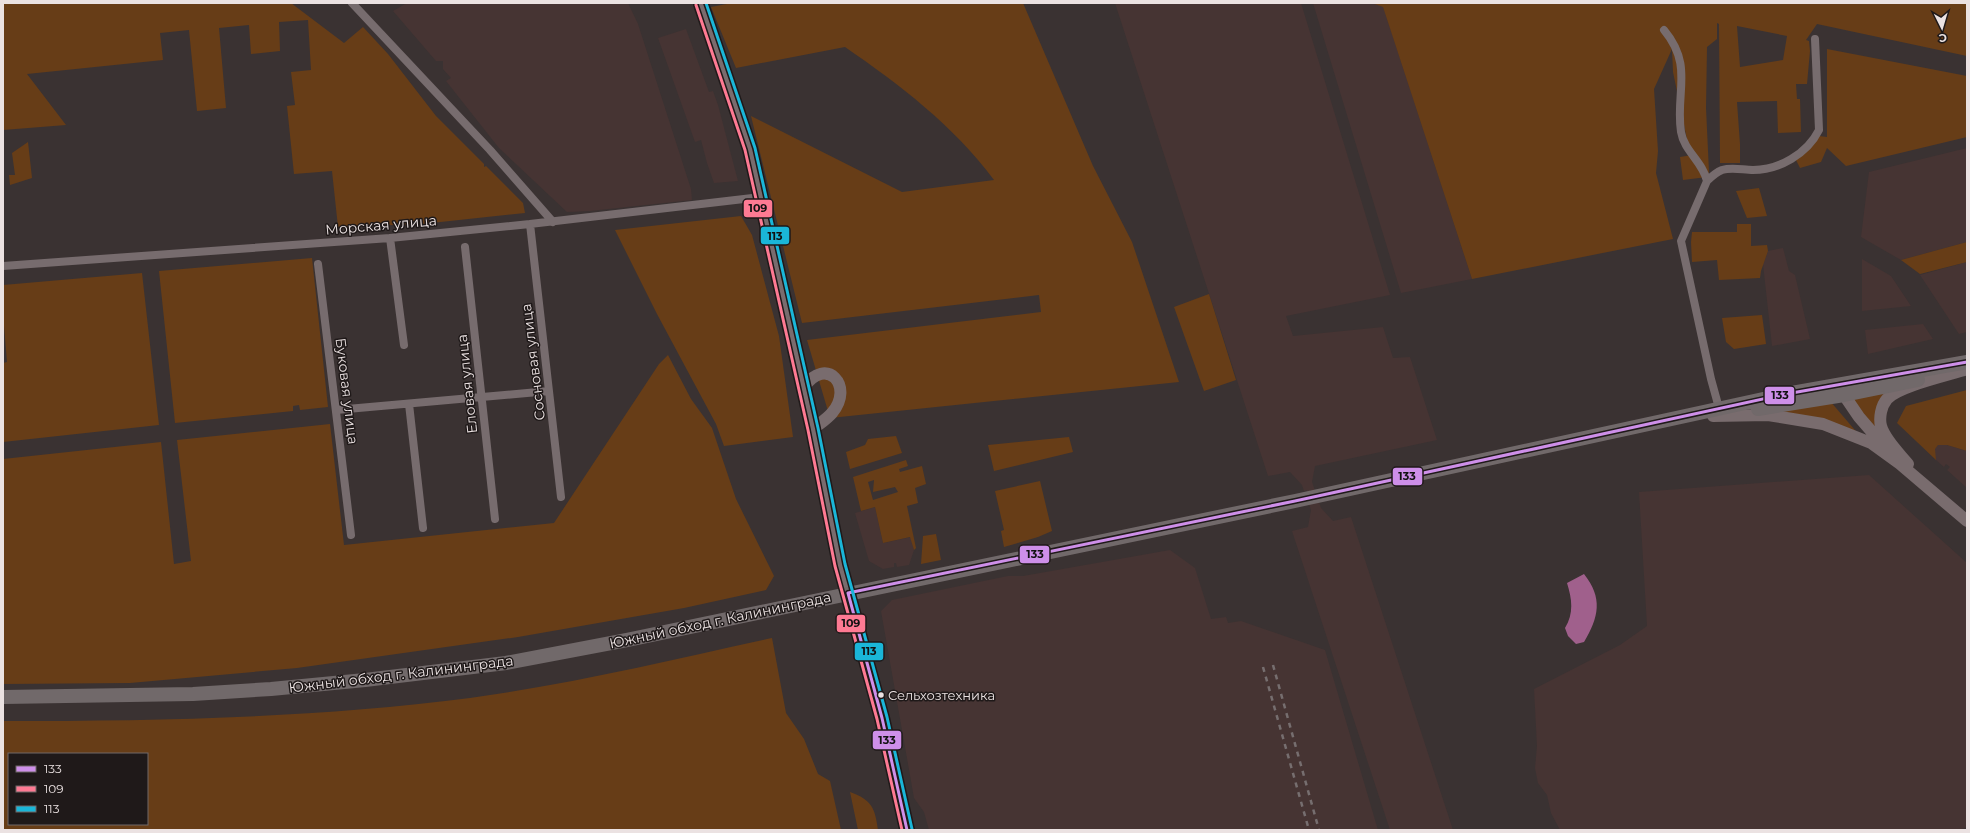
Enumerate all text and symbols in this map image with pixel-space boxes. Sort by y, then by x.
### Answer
north arrow [1922,8,1962,48]
text: С [1938,31,1947,45]
line badge: 109 [743,199,773,218]
text: 109 [749,201,767,215]
street label: Морская улица [324,211,438,239]
line badge: 113 [760,226,790,245]
text: 113 [767,229,783,243]
street label: Сосновая улица [517,303,549,421]
street label: Еловая улица [453,334,481,434]
street label: Буковая улица [332,337,362,445]
line badge: 133 [1764,386,1795,405]
text: 133 [1771,388,1789,402]
line badge: 133 [1392,467,1423,486]
text: 133 [1398,469,1416,483]
line badge: 133 [1019,545,1050,564]
text: 133 [1026,547,1044,561]
street label: Южный обход г. Калининграда [608,588,832,652]
line badge: 109 [836,614,866,633]
text: 109 [842,616,860,630]
line badge: 113 [854,642,884,661]
text: 113 [861,644,877,658]
street label: Южный обход г. Калининграда [288,651,514,697]
place label: Сельхозтехника [888,687,995,703]
marker: Сельхозтехника [876,690,886,700]
line badge: 133 [872,730,902,750]
text: 133 [878,733,896,747]
legend [8,753,148,825]
text: 133 [44,761,62,776]
text: 109 [44,781,64,796]
text: 113 [44,801,60,816]

